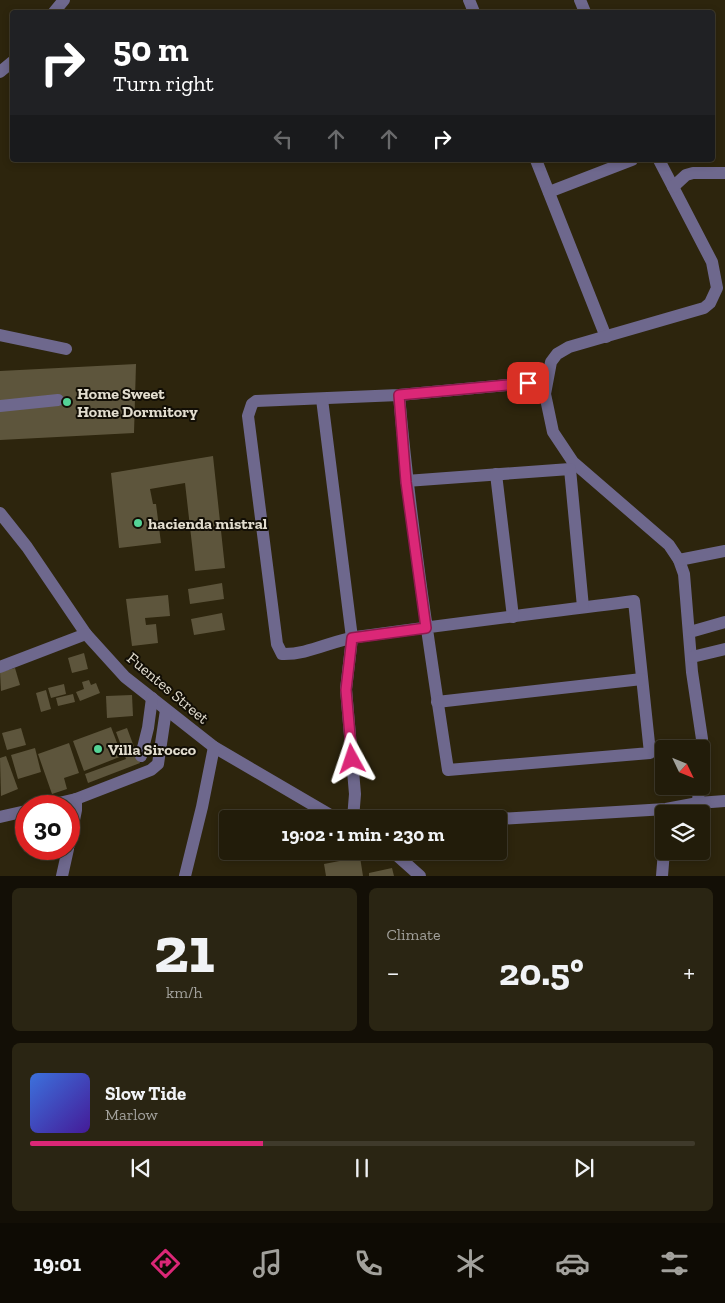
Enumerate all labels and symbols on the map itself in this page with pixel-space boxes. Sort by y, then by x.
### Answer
pin [507,362,549,404]
place label: Home Sweet Home Dormitory [77,384,198,421]
marker: Home Sweet Home Dormitory [61,396,73,408]
place label: hacienda mistral [148,514,268,533]
marker: hacienda mistral [132,517,144,529]
street label: Fuentes Street [123,648,213,728]
position arrow [325,732,377,784]
place label: Villa Sirocco [108,740,197,759]
north arrow [655,740,710,795]
marker: Villa Sirocco [92,743,104,755]
speed limit sign: 30 [15,795,80,860]

